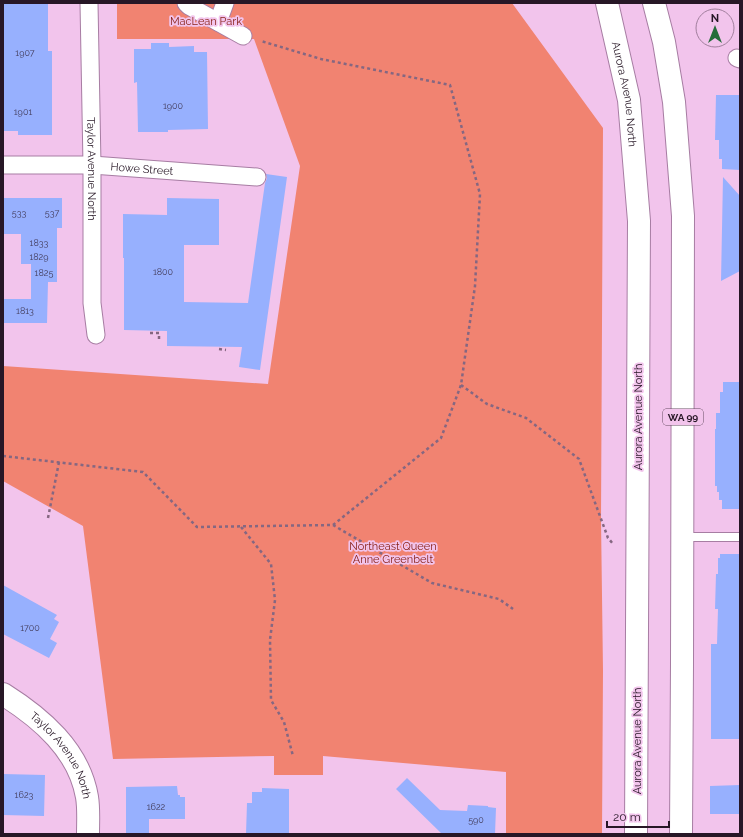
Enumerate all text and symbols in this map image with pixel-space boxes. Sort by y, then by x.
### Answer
north arrow [695,8,735,48]
text: N [711,12,719,25]
park label: MacLean Park [170,15,242,28]
street label: Aurora Avenue North [609,40,639,147]
house number: 1907 [15,48,35,58]
house number: 1900 [163,101,184,111]
house number: 1901 [14,107,32,117]
street label: Taylor Avenue North [85,117,99,221]
street label: Howe Street [110,160,174,177]
house number: 533 [12,208,26,218]
house number: 537 [45,208,59,218]
house number: 1833 [30,238,49,248]
house number: 1829 [29,252,49,262]
house number: 1800 [153,267,174,277]
house number: 1825 [35,268,53,278]
house number: 1813 [16,306,34,316]
street label: Aurora Avenue North [632,364,645,470]
road number: WA 99 [663,409,703,425]
park label: Northeast Queen Anne Greenbelt [349,540,437,566]
house number: 1700 [20,623,40,633]
street label: Aurora Avenue North [631,688,644,794]
street label: Taylor Avenue North [28,709,94,800]
house number: 1623 [15,790,34,800]
house number: 1622 [147,802,166,812]
scale bar [607,803,669,829]
text: 20 m [613,810,641,824]
house number: 590 [468,815,484,825]

